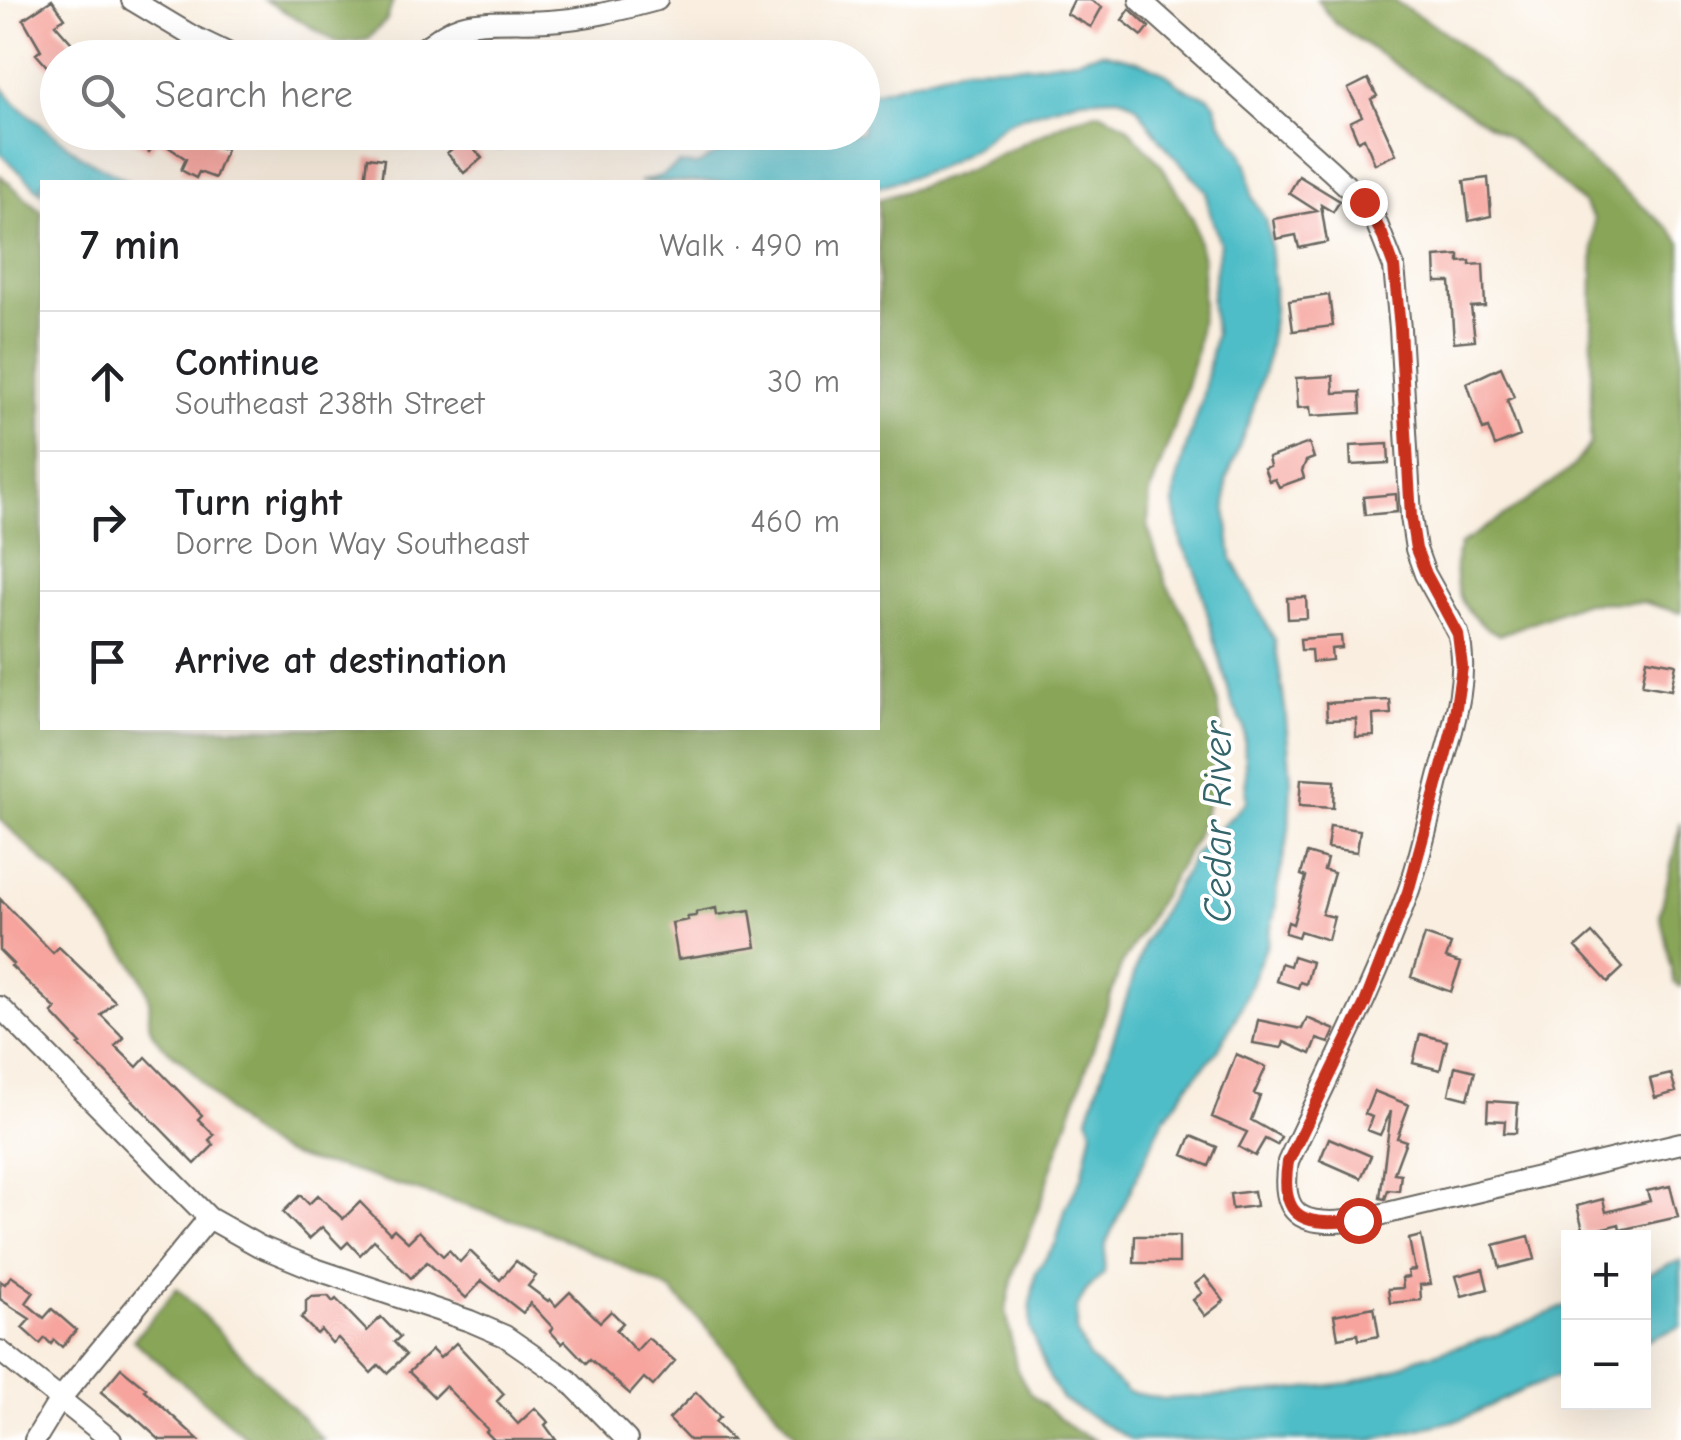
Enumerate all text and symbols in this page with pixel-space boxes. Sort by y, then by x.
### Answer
search box [40,40,880,150]
icon: search [75,68,130,123]
text: Search here [155,73,353,117]
route end [1342,180,1388,226]
text: 7 min [80,221,180,270]
text: Walk · 490 m [659,227,840,264]
text: Continue [175,341,319,385]
icon: ahead [80,354,135,409]
text: 30 m [767,363,840,400]
text: Southeast 238th Street [175,385,484,422]
text: Turn right [175,481,342,525]
icon: right [80,494,135,549]
text: 460 m [751,503,840,540]
text: Dorre Don Way Southeast [175,525,528,562]
icon: arrive [80,634,135,689]
text: Arrive at destination [175,639,507,683]
water label: Cedar River [1195,719,1241,923]
route start [1336,1198,1382,1244]
map controls [1561,1230,1651,1410]
button: + [1561,1230,1651,1320]
button: − [1561,1320,1651,1410]

